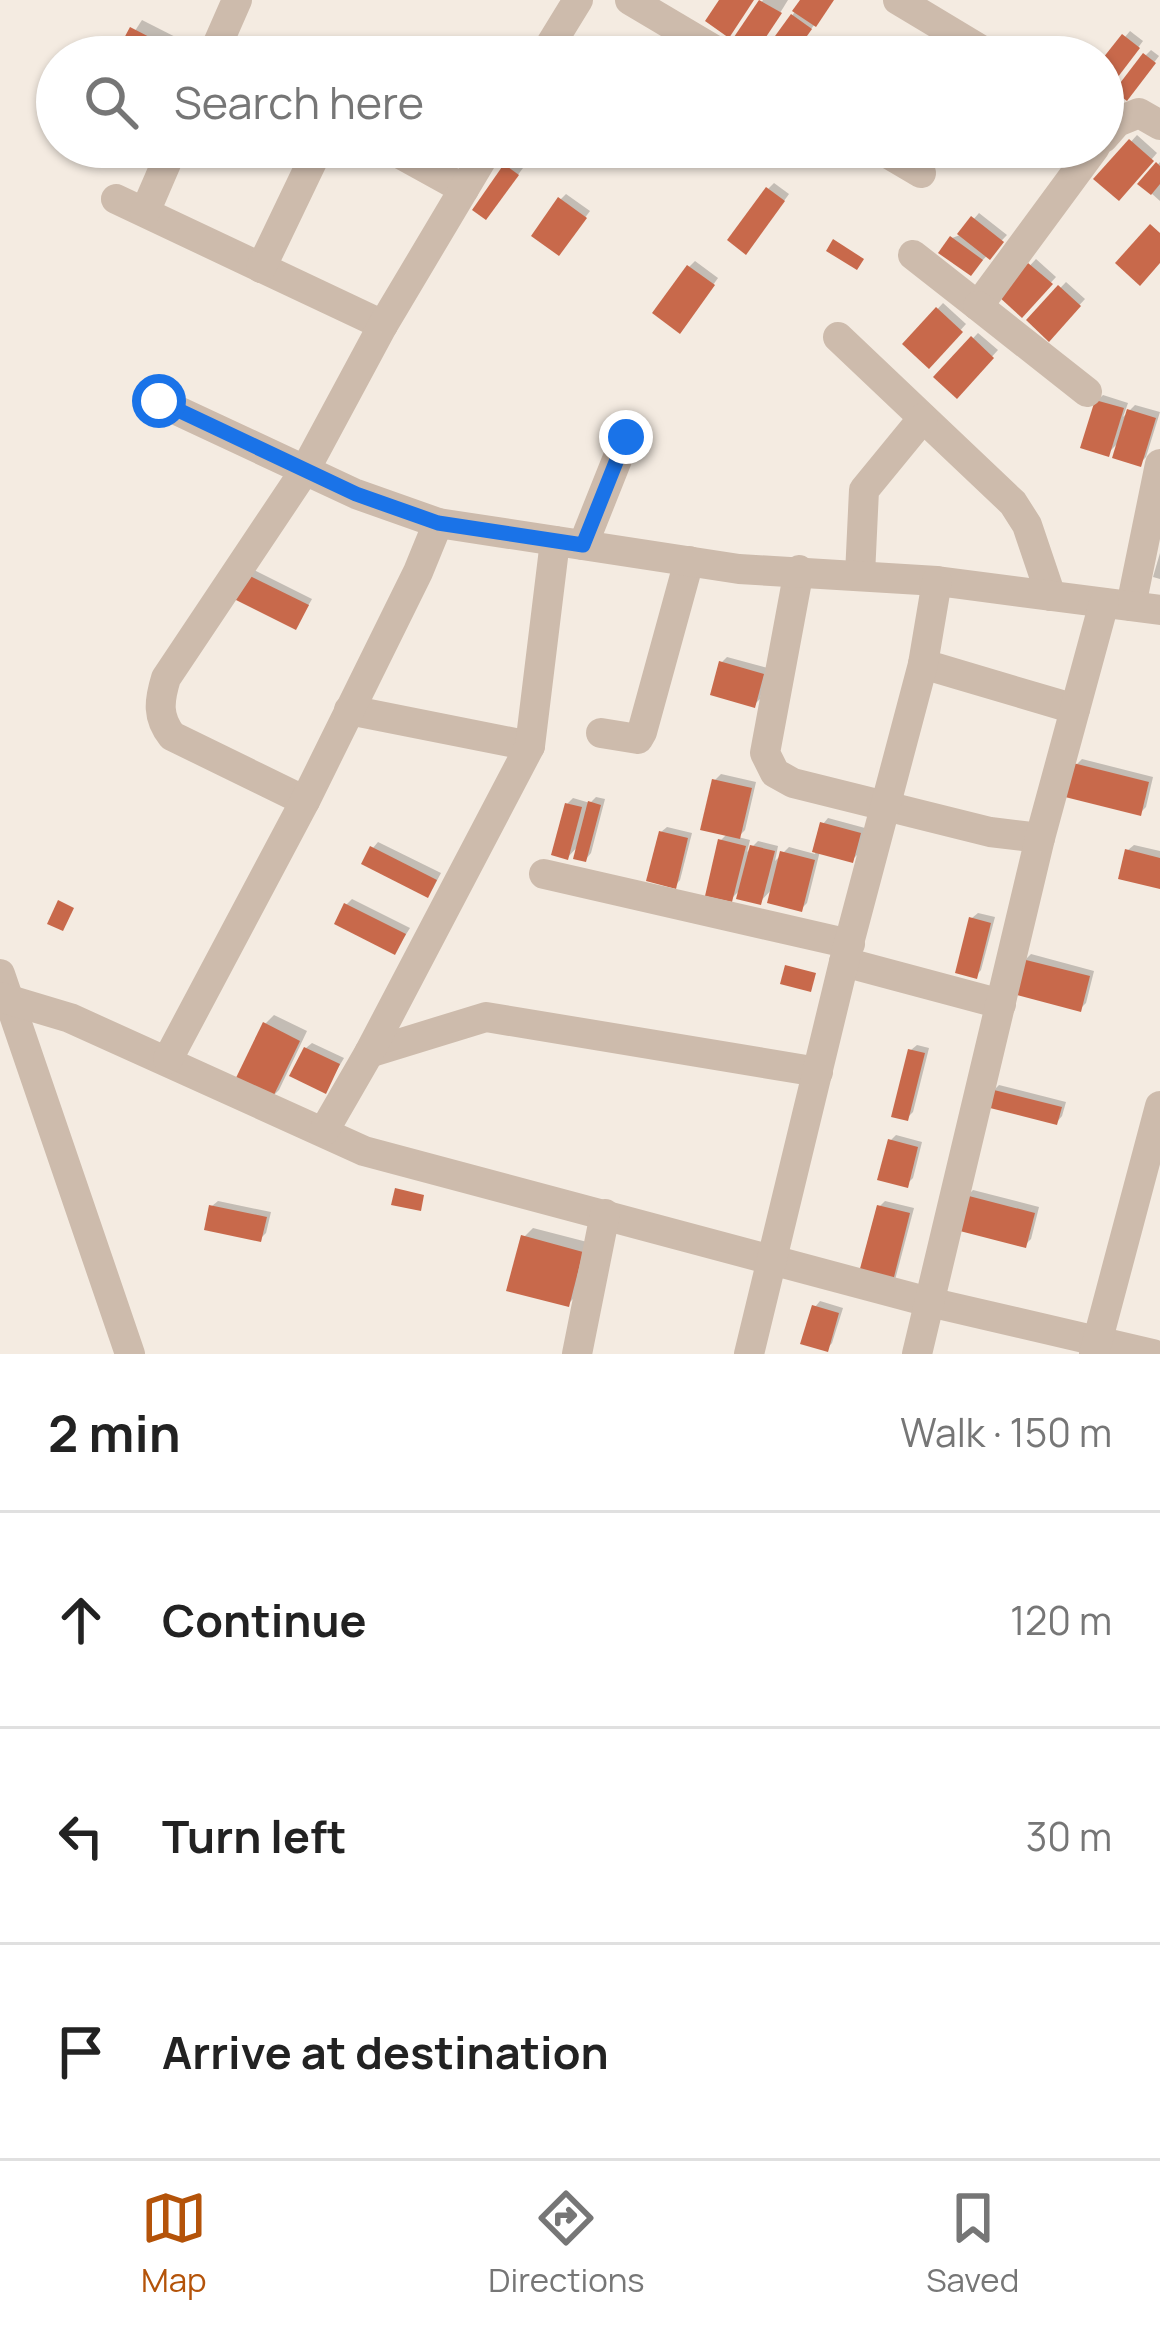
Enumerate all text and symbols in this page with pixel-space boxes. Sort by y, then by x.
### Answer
search box [36,36,1124,168]
icon: search [78,69,144,135]
text: Search here [174,71,424,133]
route start [132,374,186,428]
route end [599,410,653,464]
text: 2 min [48,1398,181,1467]
text: Walk · 150 m [900,1405,1112,1459]
icon: ahead [48,1587,114,1653]
text: Continue [162,1589,367,1651]
text: 120 m [1010,1593,1112,1647]
icon: left [48,1803,114,1869]
text: Turn left [162,1805,347,1867]
text: 30 m [1026,1809,1112,1863]
icon: arrive [48,2019,114,2085]
text: Arrive at destination [162,2021,609,2083]
tab: Map [141,2185,207,2302]
tab: Directions [488,2185,645,2302]
tab: Saved [926,2185,1019,2302]

